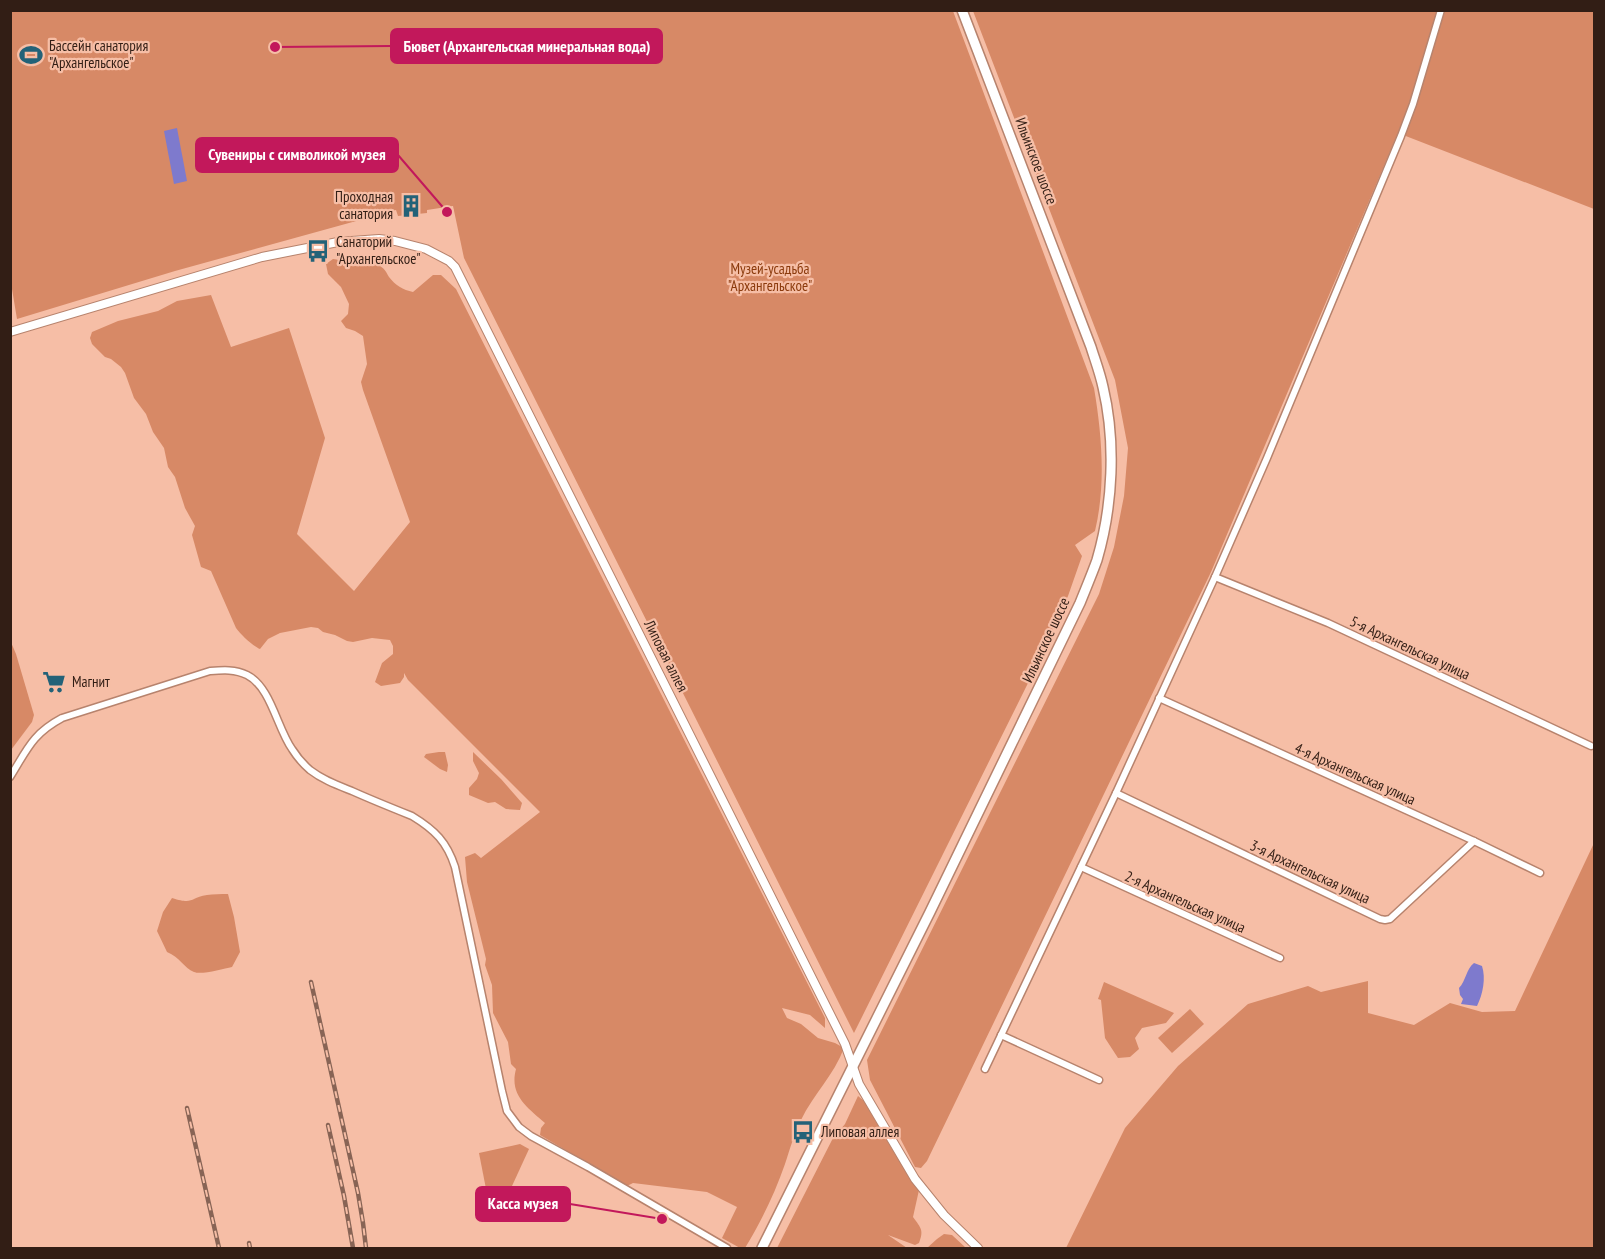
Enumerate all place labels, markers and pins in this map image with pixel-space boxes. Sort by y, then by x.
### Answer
callout: Бювет (Архангельская минеральная вода) [391,29,662,63]
place label: Бассейн санатория "Архангельское" [49,36,148,72]
sports icon: Бассейн санатория "Архангельское" [18,42,44,68]
callout: Сувениры с символикой музея [196,138,398,172]
place label: Проходная санатория [335,187,393,223]
building icon: Проходная санатория [398,193,424,219]
place label: Санаторий "Архангельское" [336,232,421,268]
bus stop icon: Санаторий "Архангельское" [305,238,331,264]
supermarket icon: Магнит [41,669,67,695]
place label: Магнит [72,672,110,691]
bus stop icon: Липовая аллея [790,1119,816,1145]
place label: Липовая аллея [820,1122,899,1141]
callout: Касса музея [476,1187,570,1221]

